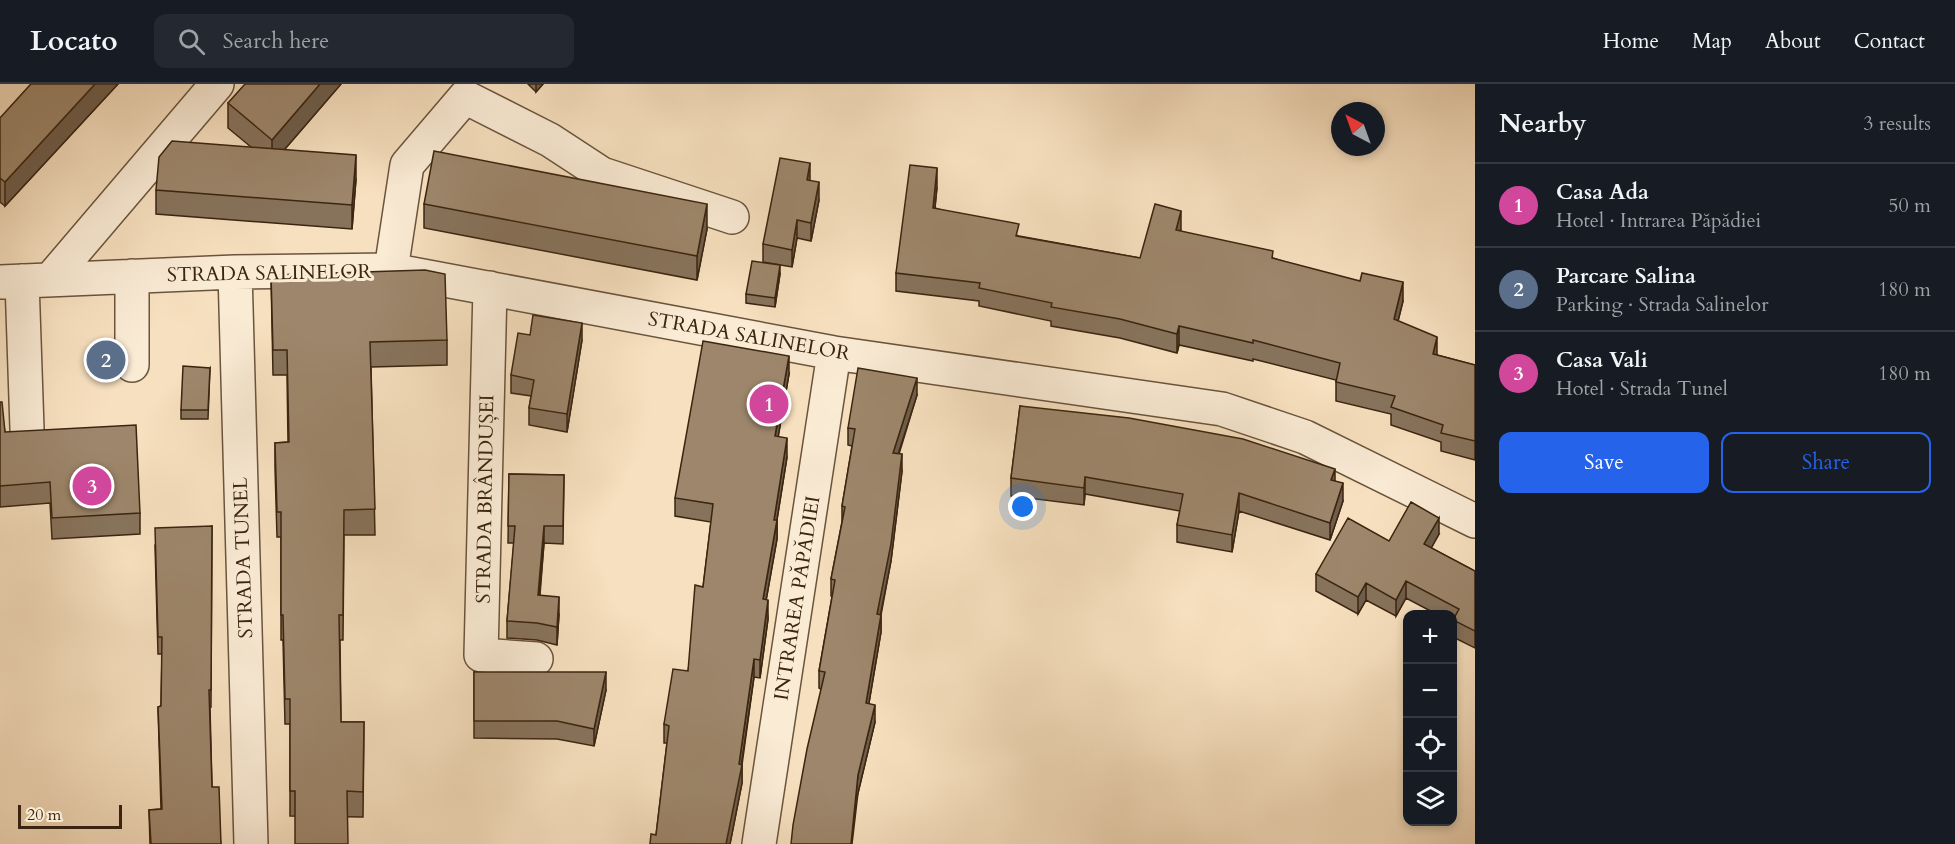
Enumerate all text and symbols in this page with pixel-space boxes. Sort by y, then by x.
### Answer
search box [154,14,574,68]
text: Locato [30,22,118,60]
icon: search [175,25,208,58]
text: Search here [223,26,329,56]
text: Home [1603,27,1659,56]
text: Map [1692,27,1732,56]
text: About [1765,27,1821,56]
text: Contact [1854,27,1925,56]
north arrow [1331,102,1385,156]
text: Nearby [1499,106,1587,141]
text: 3 results [1863,110,1931,137]
text: Casa Ada [1556,177,1649,207]
text: 1 [1513,192,1524,219]
text: 50 m [1888,192,1931,219]
text: Hotel · Intrarea Păpădiei [1556,207,1761,234]
street label: STRADA SALINELOR [167,258,372,288]
text: Parcare Salina [1556,261,1696,291]
text: 2 [1513,276,1524,303]
text: 180 m [1878,276,1931,303]
text: Parking · Strada Salinelor [1556,291,1768,318]
street label: STRADA SALINELOR [646,305,852,367]
pin: 2 [86,338,126,382]
text: Casa Vali [1556,345,1648,375]
text: 3 [1513,360,1524,387]
text: 180 m [1878,360,1931,387]
text: Hotel · Strada Tunel [1556,375,1728,402]
pin: 1 [750,382,788,426]
street label: STRADA BRÂNDUȘEI [470,394,500,604]
button: Save [1499,432,1709,493]
button: Share [1721,432,1931,493]
pin: 3 [72,464,112,508]
street label: STRADA TUNEL [227,476,259,639]
your location [1008,492,1037,521]
street label: INTRAREA PĂPĂDIEI [767,494,827,702]
map controls [1403,610,1457,826]
button: + [1403,610,1457,664]
button: − [1403,664,1457,718]
button: locate [1403,718,1457,772]
button: layers [1403,772,1457,826]
scale bar [18,802,122,830]
text: 20 m [27,804,61,826]

